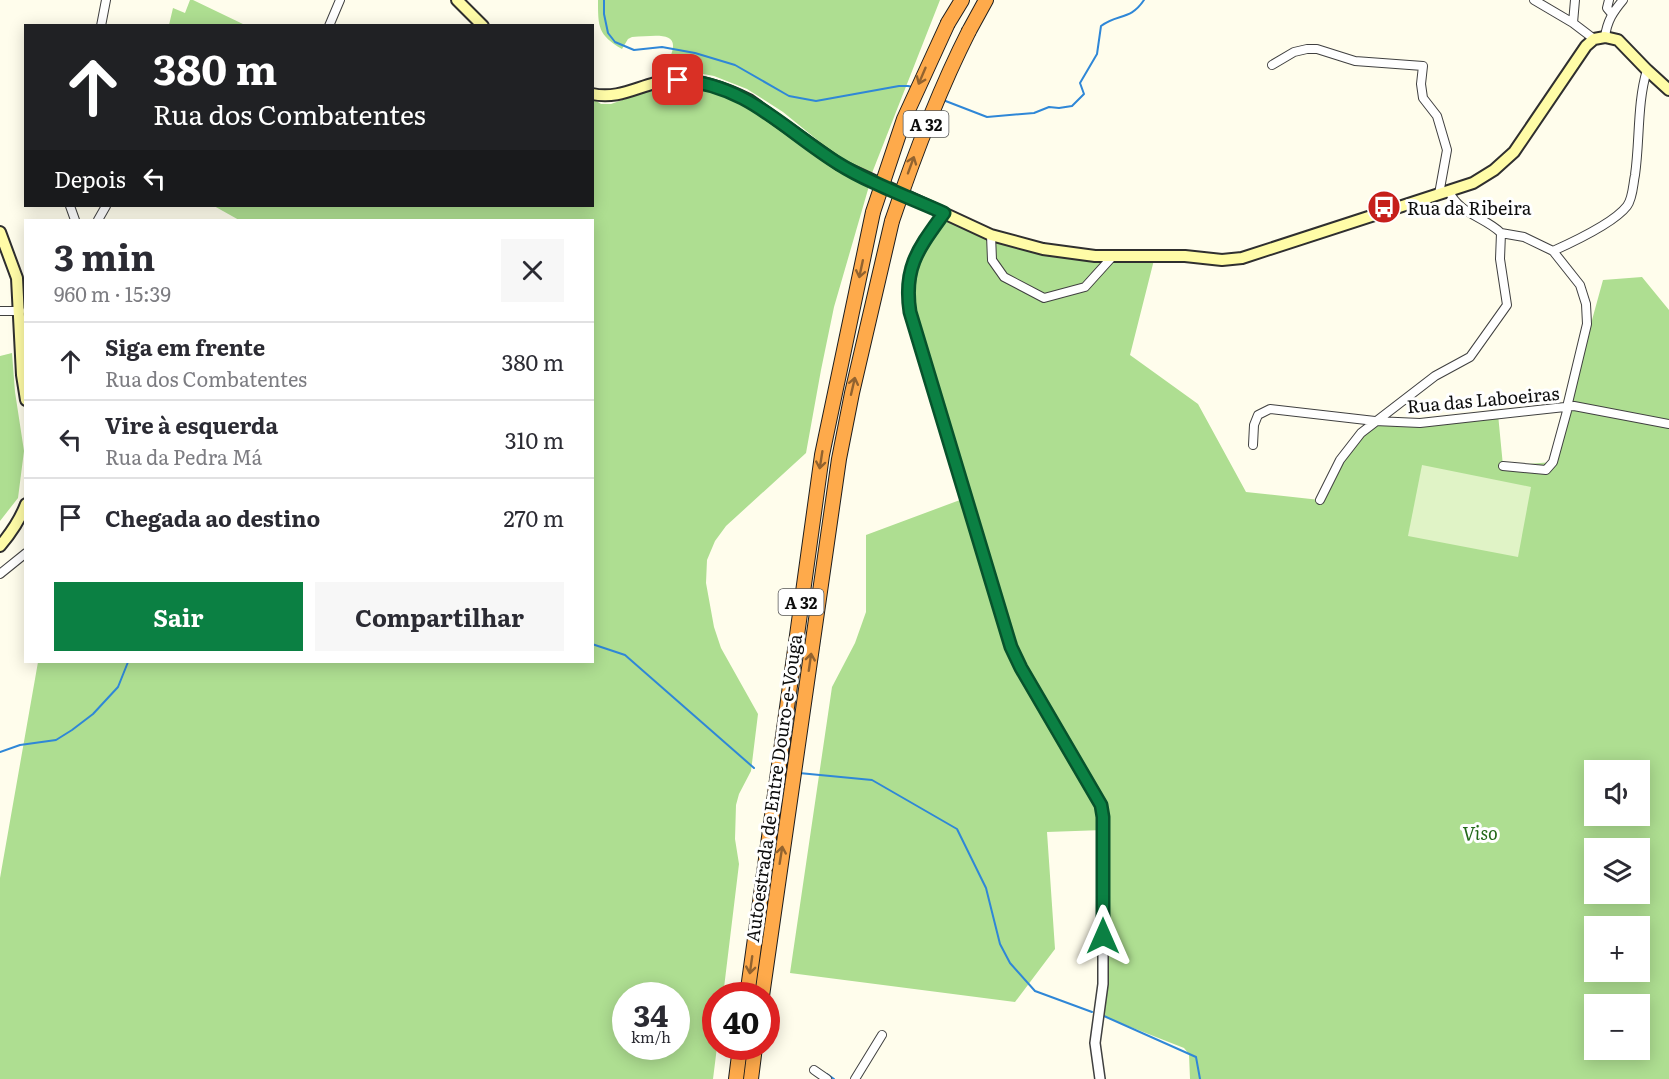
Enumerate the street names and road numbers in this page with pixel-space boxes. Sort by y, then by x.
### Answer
road number: A 32 [904,111,948,137]
street label: Rua das Laboeiras [1406,379,1560,419]
road number: A 32 [778,589,824,615]
street label: Autoestrada de Entre Douro-e-Vouga [738,632,808,944]

